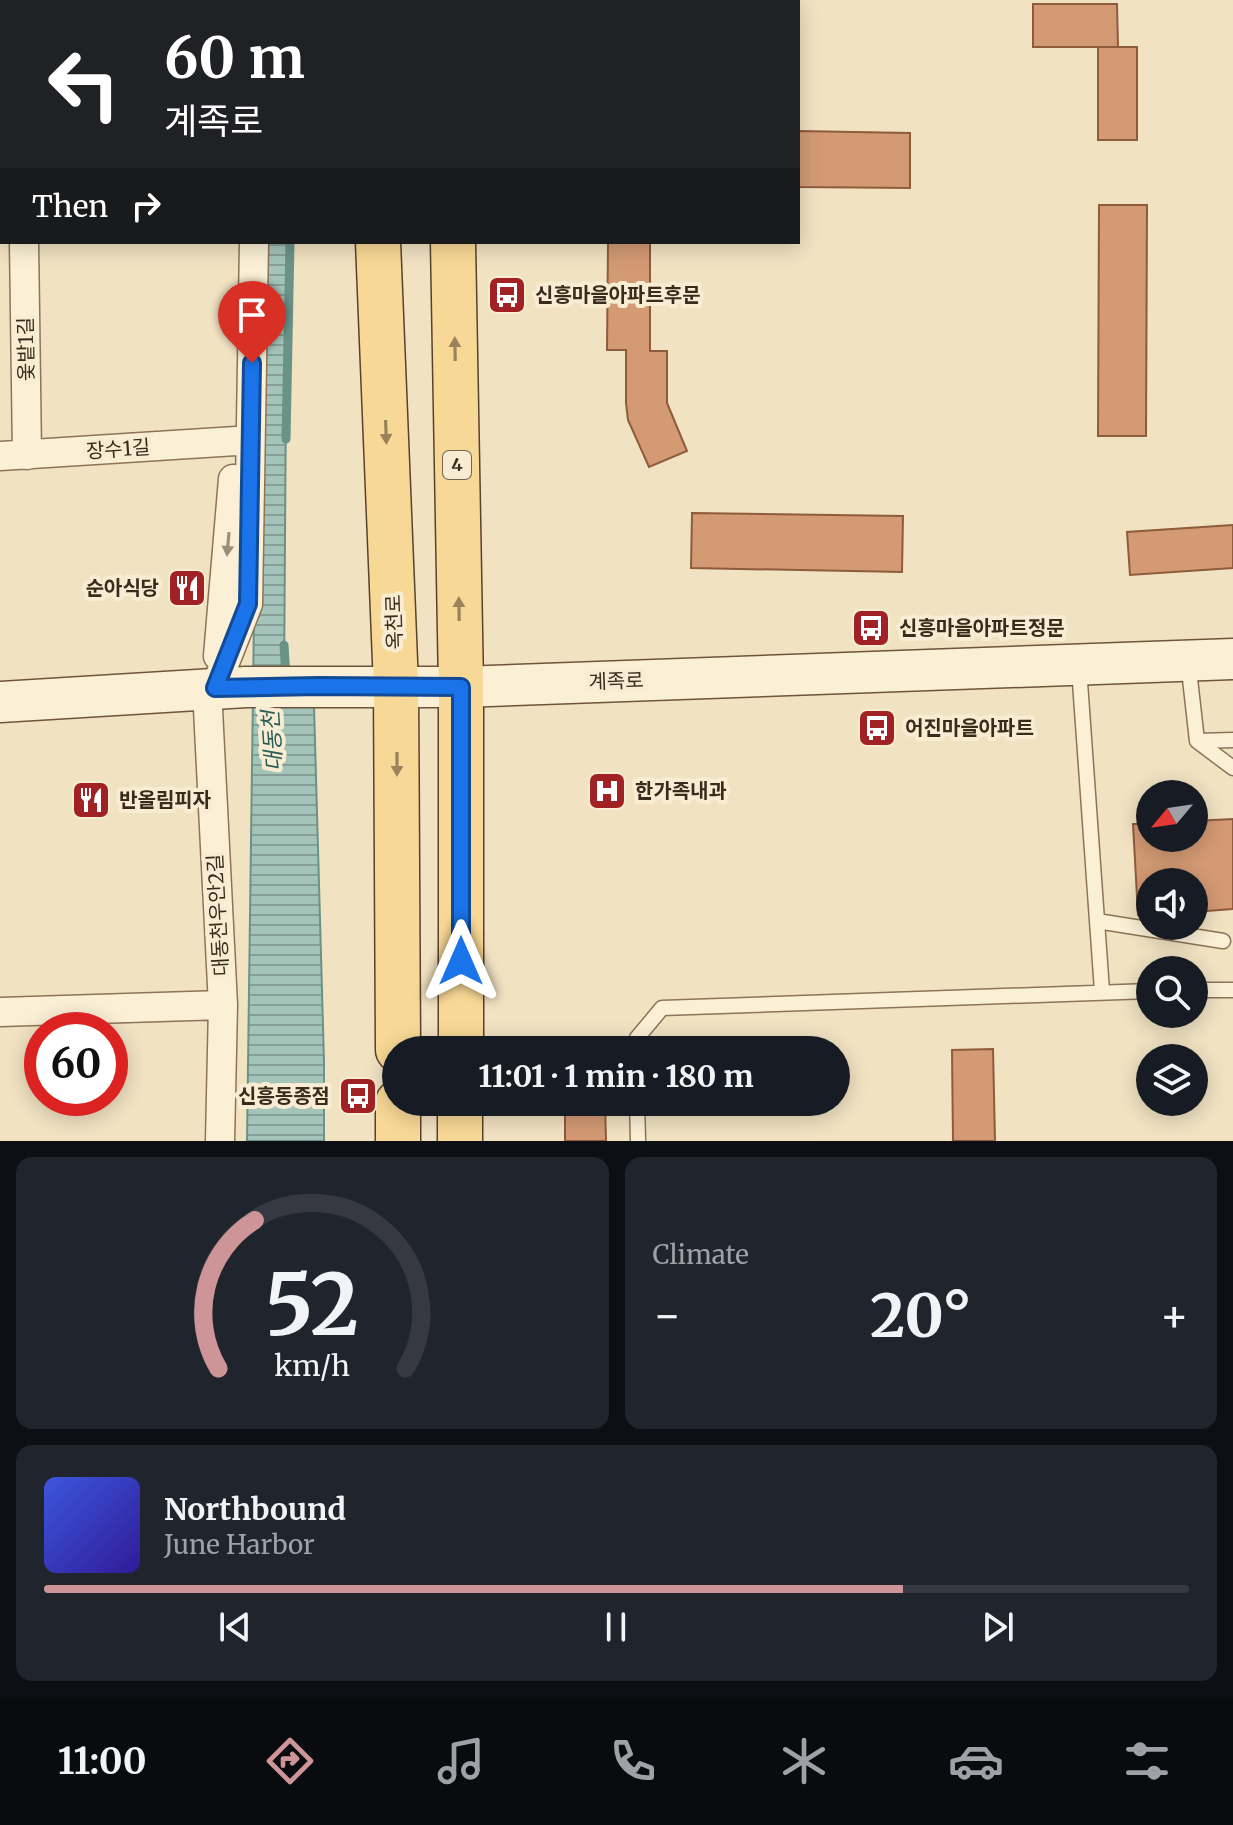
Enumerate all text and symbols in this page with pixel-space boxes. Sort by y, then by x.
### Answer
text: 60 m [164,23,305,93]
icon: left [32,32,136,136]
text: 계족로 [164,99,263,144]
icon: right [124,184,168,228]
text: Then [32,187,108,225]
bus stop icon: 신흥마을아파트후문 [486,274,528,316]
pin [218,281,286,363]
place label: 신흥마을아파트후문 [535,282,701,307]
icon: arrive [230,293,274,337]
street label: 옻밭1길 [12,317,39,381]
one-way arrow [448,336,461,361]
one-way arrow [379,420,392,445]
street label: 장수1길 [85,434,151,463]
road number: 4 [443,451,471,479]
one-way arrow [221,532,234,557]
restaurant icon: 순아식당 [166,567,208,609]
place label: 순아식당 [85,575,159,600]
street label: 옥천로 [380,594,407,650]
one-way arrow [453,596,466,621]
bus stop icon: 신흥마을아파트정문 [850,607,892,649]
place label: 신흥마을아파트정문 [899,615,1065,640]
street label: 계족로 [588,667,644,694]
water label: 대동천 [256,707,288,772]
bus stop icon: 어진마을아파트 [856,707,898,749]
place label: 어진마을아파트 [905,715,1034,740]
one-way arrow [391,752,403,777]
hospital icon: 한가족내과 [586,770,628,812]
place label: 한가족내과 [635,778,727,803]
restaurant icon: 반올림피자 [70,779,112,821]
north arrow [1136,780,1208,852]
map controls [1136,780,1208,1116]
place label: 반올림피자 [119,787,212,812]
street label: 대동천우안2길 [202,853,233,977]
button: sound [1136,868,1208,940]
position arrow [419,919,503,1003]
button: search [1136,956,1208,1028]
speed limit sign: 60 [24,1012,128,1116]
button: layers [1136,1044,1208,1116]
text: 11:01 · 1 min · 180 m [478,1057,754,1095]
bus stop icon: 신흥동종점 [337,1075,379,1117]
place label: 신흥동종점 [238,1083,330,1108]
text: Climate [653,1238,749,1271]
text: 52 [265,1253,359,1358]
text: 20° [870,1278,972,1353]
text: − [653,1288,682,1343]
text: + [1160,1288,1189,1343]
text: km/h [274,1348,350,1384]
text: Northbound [164,1490,346,1528]
text: June Harbor [164,1528,315,1561]
icon: previous [213,1605,257,1649]
icon: pause [594,1605,638,1649]
icon: next [976,1605,1020,1649]
icon: directions [262,1733,318,1789]
icon: music [433,1733,489,1789]
icon: phone [605,1733,661,1789]
icon: climate [776,1733,832,1789]
icon: car [948,1733,1004,1789]
icon: filters [1119,1733,1175,1789]
text: 11:00 [58,1739,147,1784]

